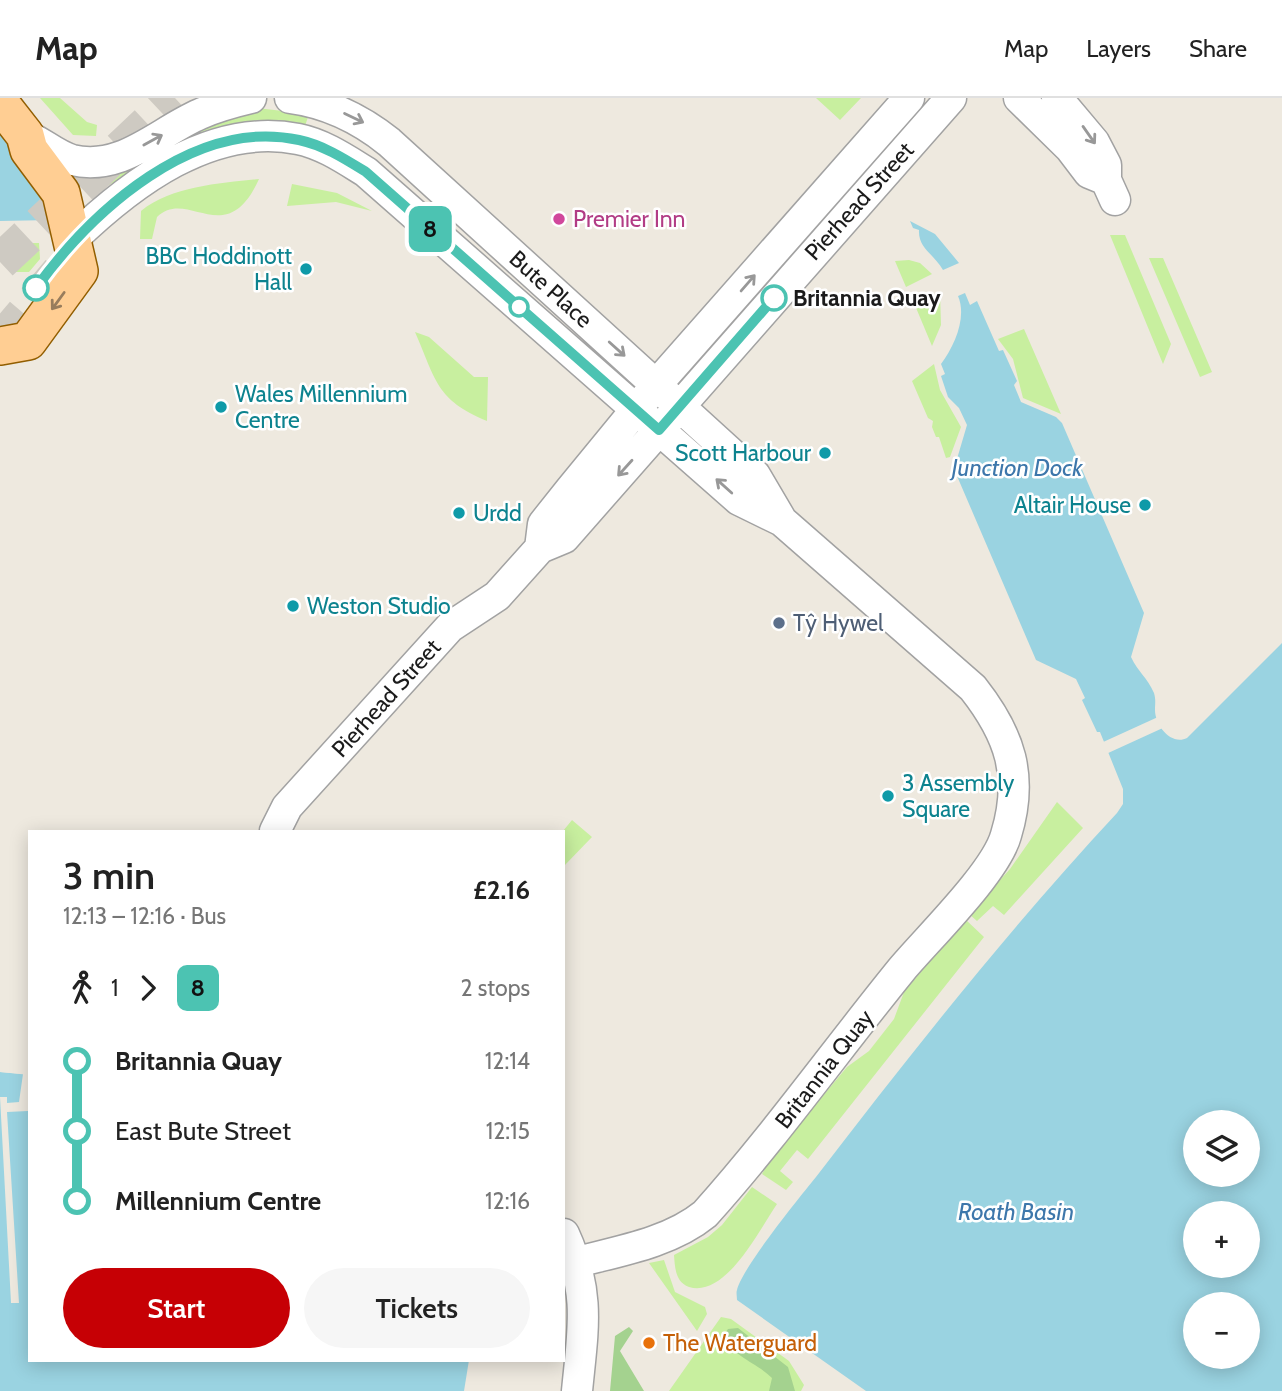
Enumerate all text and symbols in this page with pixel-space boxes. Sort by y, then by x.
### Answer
text: Map [35,28,98,68]
text: Map [1004,34,1048,63]
text: Layers [1086,34,1151,63]
text: Share [1189,34,1247,63]
one-way arrow [343,112,364,126]
one-way arrow [1082,125,1096,144]
one-way arrow [142,133,162,147]
street label: Pierhead Street [799,136,920,266]
place label: Premier Inn [573,205,685,233]
line badge: 8 [407,206,453,252]
marker: Premier Inn [551,211,567,227]
text: 8 [423,214,437,243]
place label: BBC Hoddinott Hall [145,242,293,296]
street label: Bute Place [504,245,598,334]
marker: BBC Hoddinott Hall [298,261,314,277]
one-way arrow [740,274,756,292]
unlabelled marker [23,275,49,301]
place label: Britannia Quay [793,284,941,312]
marker: Britannia Quay [761,285,787,311]
one-way arrow [50,291,65,310]
unlabelled marker [509,297,529,317]
one-way arrow [608,341,626,357]
place label: Wales Millennium Centre [235,380,407,434]
marker: Wales Millennium Centre [213,399,229,415]
place label: Scott Harbour [675,439,812,467]
marker: Scott Harbour [817,445,833,461]
water label: Junction Dock [949,453,1083,482]
one-way arrow [616,459,633,476]
one-way arrow [715,478,733,494]
place label: Altair House [1014,491,1131,519]
marker: Altair House [1137,497,1153,513]
place label: Urdd [473,499,522,527]
marker: Urdd [451,505,467,521]
place label: Weston Studio [307,592,451,620]
marker: Weston Studio [285,598,301,614]
place label: Tŷ Hywel [793,609,884,637]
marker: Tŷ Hywel [771,615,787,631]
street label: Pierhead Street [326,633,447,763]
place label: 3 Assembly Square [902,769,1015,823]
marker: 3 Assembly Square [880,788,896,804]
text: 3 min [63,852,155,899]
text: £2.16 [473,874,530,906]
text: 12:13 – 12:16 · Bus [63,902,226,930]
icon: walk [63,969,101,1007]
icon: forward [129,969,167,1007]
text: 8 [191,973,205,1002]
text: 1 [111,974,119,1002]
text: 2 stops [461,974,530,1002]
street label: Britannia Quay [769,1004,879,1134]
text: Britannia Quay [115,1045,282,1077]
text: 12:14 [485,1047,530,1075]
map controls [1183,1110,1260,1369]
button: layers [1183,1110,1260,1187]
text: East Bute Street [115,1115,291,1147]
text: 12:15 [486,1117,530,1145]
text: Millennium Centre [115,1185,321,1217]
text: 12:16 [485,1187,530,1215]
water label: Roath Basin [958,1197,1074,1226]
button: + [1183,1201,1260,1278]
button: Start [63,1268,290,1348]
button: Tickets [304,1268,530,1348]
button: − [1183,1292,1260,1369]
place label: The Waterguard [663,1329,817,1357]
marker: The Waterguard [641,1335,657,1351]

